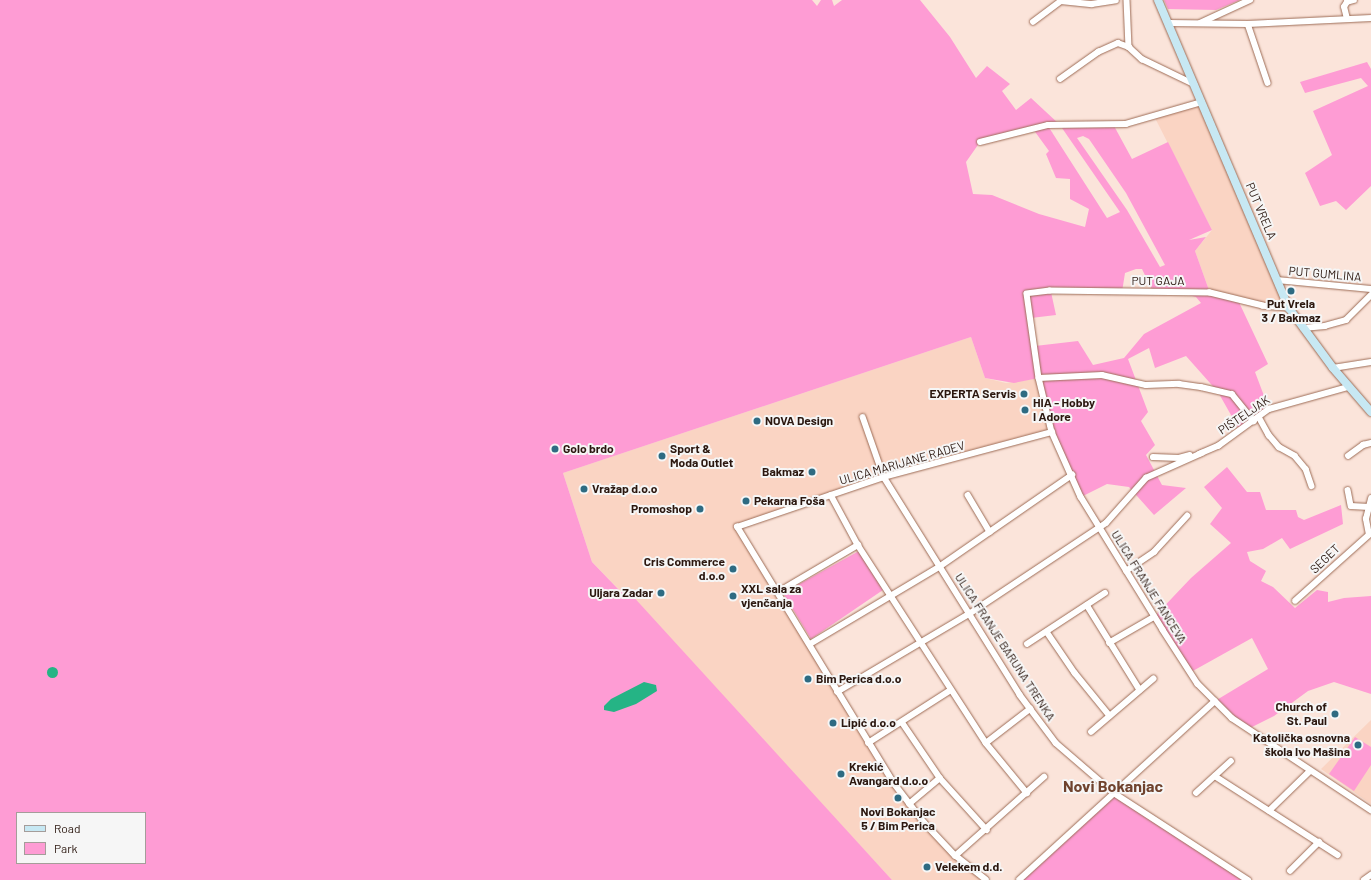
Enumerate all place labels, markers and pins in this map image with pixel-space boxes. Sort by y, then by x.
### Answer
marker: Put Vrela 3 / Bakmaz [1286,286,1296,296]
place label: Put Vrela 3 / Bakmaz [1262,297,1320,325]
place label: EXPERTA Servis [929,387,1016,401]
marker: EXPERTA Servis [1019,389,1029,399]
place label: HIA - Hobby I Adore [1033,396,1095,424]
marker: HIA - Hobby I Adore [1020,405,1030,415]
place label: NOVA Design [765,414,833,428]
marker: NOVA Design [752,416,762,426]
place label: Golo brdo [563,442,614,456]
place label: Sport & Moda Outlet [670,442,733,470]
marker: Golo brdo [550,444,560,454]
marker: Sport & Moda Outlet [657,451,667,461]
place label: Bakmaz [762,465,804,479]
marker: Bakmaz [807,467,817,477]
place label: Vražap d.o.o [592,482,657,496]
marker: Vražap d.o.o [579,484,589,494]
place label: Pekarna Foša [754,494,825,508]
marker: Pekarna Foša [741,496,751,506]
place label: Promoshop [631,502,692,516]
marker: Promoshop [695,504,705,514]
place label: Cris Commerce d.o.o [644,555,725,583]
marker: Cris Commerce d.o.o [728,564,738,574]
place label: XXL sala za vjenčanja [741,582,801,610]
place label: Uljara Zadar [589,586,653,600]
marker: Uljara Zadar [656,588,666,598]
marker: XXL sala za vjenčanja [728,591,738,601]
place label: Bim Perica d.o.o [816,672,901,686]
marker: Bim Perica d.o.o [803,674,813,684]
place label: Church of St. Paul [1276,700,1327,728]
marker: Church of St. Paul [1330,709,1340,719]
place label: Lipić d.o.o [841,716,896,730]
marker: Lipić d.o.o [828,718,838,728]
place label: Katolička osnovna škola Ivo Mašina [1253,731,1350,759]
marker: Katolička osnovna škola Ivo Mašina [1353,740,1363,750]
place label: Krekić Avangard d.o.o [849,760,928,788]
marker: Krekić Avangard d.o.o [836,769,846,779]
marker: Novi Bokanjac 5 / Bim Perica [893,793,903,803]
place label: Novi Bokanjac 5 / Bim Perica [860,805,936,833]
place label: Velekem d.d. [935,860,1003,874]
marker: Velekem d.d. [922,862,932,872]

